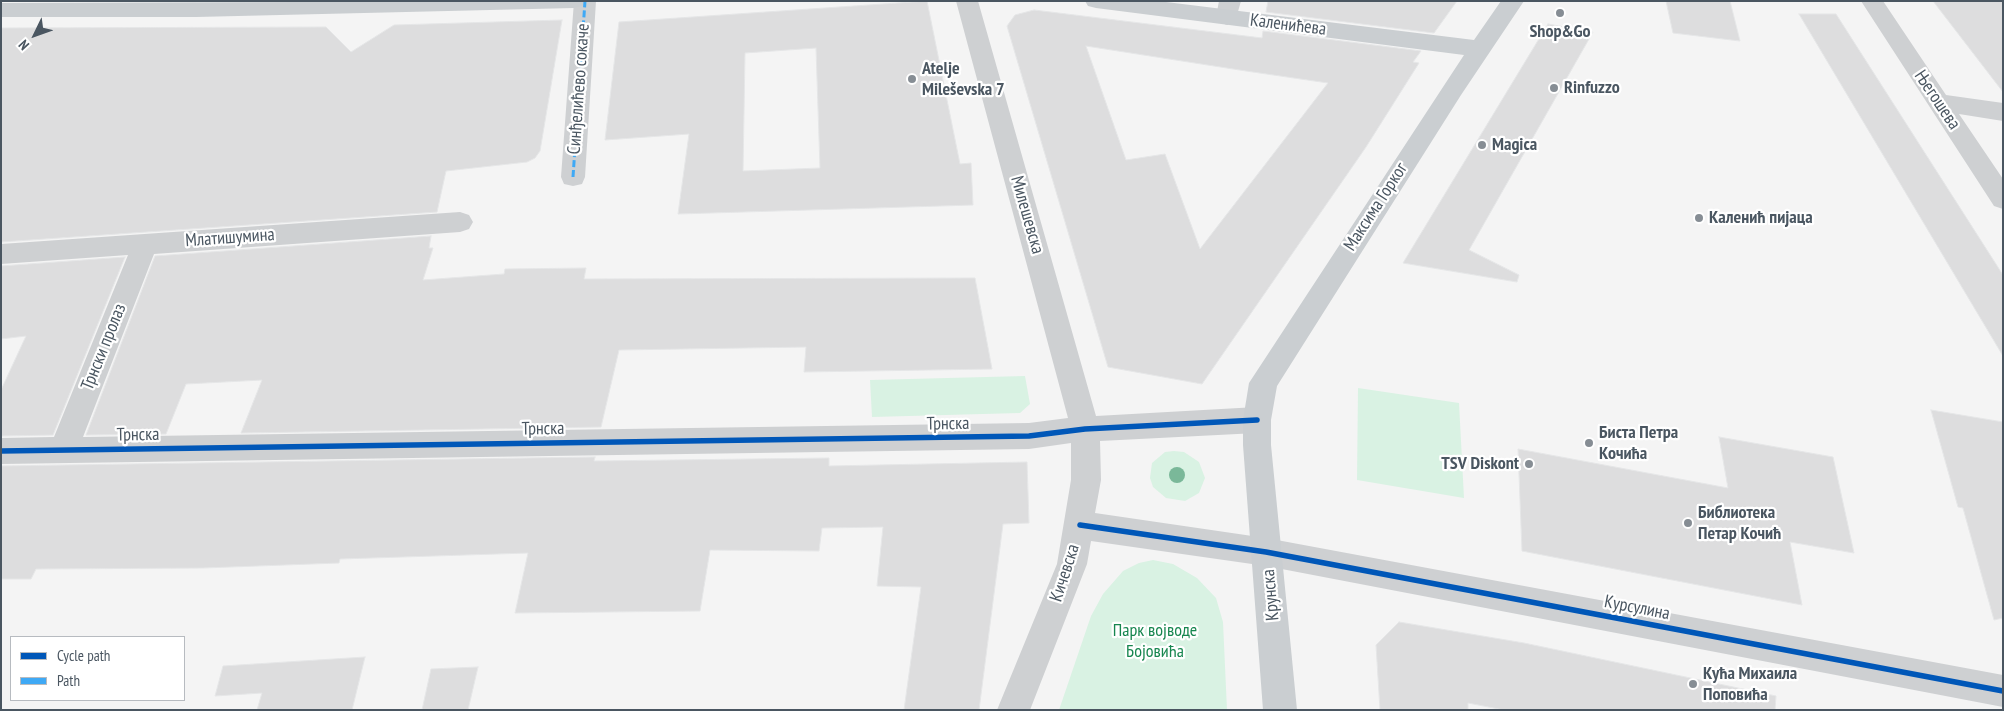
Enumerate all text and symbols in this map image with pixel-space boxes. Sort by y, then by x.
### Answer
marker: Shop&Go [1554,7,1566,19]
north arrow [10,10,60,60]
street label: Каленићева [1249,10,1327,40]
place label: Shop&Go [1529,21,1591,43]
street label: Синђелићево сокаче [564,23,594,155]
text: N [15,36,33,54]
place label: Atelje Mileševska 7 [922,58,1005,100]
street label: Његошева [1909,66,1965,134]
marker: Atelje Mileševska 7 [906,73,918,85]
place label: Rinfuzzo [1564,77,1620,99]
marker: Rinfuzzo [1548,82,1560,94]
place label: Magica [1492,134,1537,156]
marker: Magica [1476,139,1488,151]
street label: Максима Горког [1340,159,1412,255]
street label: Милешевска [1006,174,1048,256]
place label: Каленић пијаца [1709,207,1813,229]
marker: Каленић пијаца [1693,212,1705,224]
street label: Млатишумина [185,224,275,252]
street label: Трнски пролаз [77,301,131,393]
street label: Трнска [926,413,970,435]
street label: Трнска [521,418,565,440]
place label: Биста Петра Кочића [1599,422,1678,464]
street label: Трнска [116,424,160,446]
marker: Биста Петра Кочића [1583,437,1595,449]
place label: TSV Diskont [1441,453,1519,475]
marker: TSV Diskont [1523,458,1535,470]
place label: Библиотека Петар Кочић [1698,502,1781,544]
marker: Библиотека Петар Кочић [1682,517,1694,529]
street label: Кичевска [1046,542,1084,604]
street label: Крунска [1258,568,1284,622]
street label: Курсулина [1602,591,1672,625]
park label: Парк војводе Бојовића [1113,620,1197,662]
legend [10,636,185,701]
text: Cycle path [57,646,110,665]
place label: Кућа Михаила Поповића [1703,663,1797,706]
text: Path [57,671,80,690]
marker: Кућа Михаила Поповића [1687,678,1699,690]

